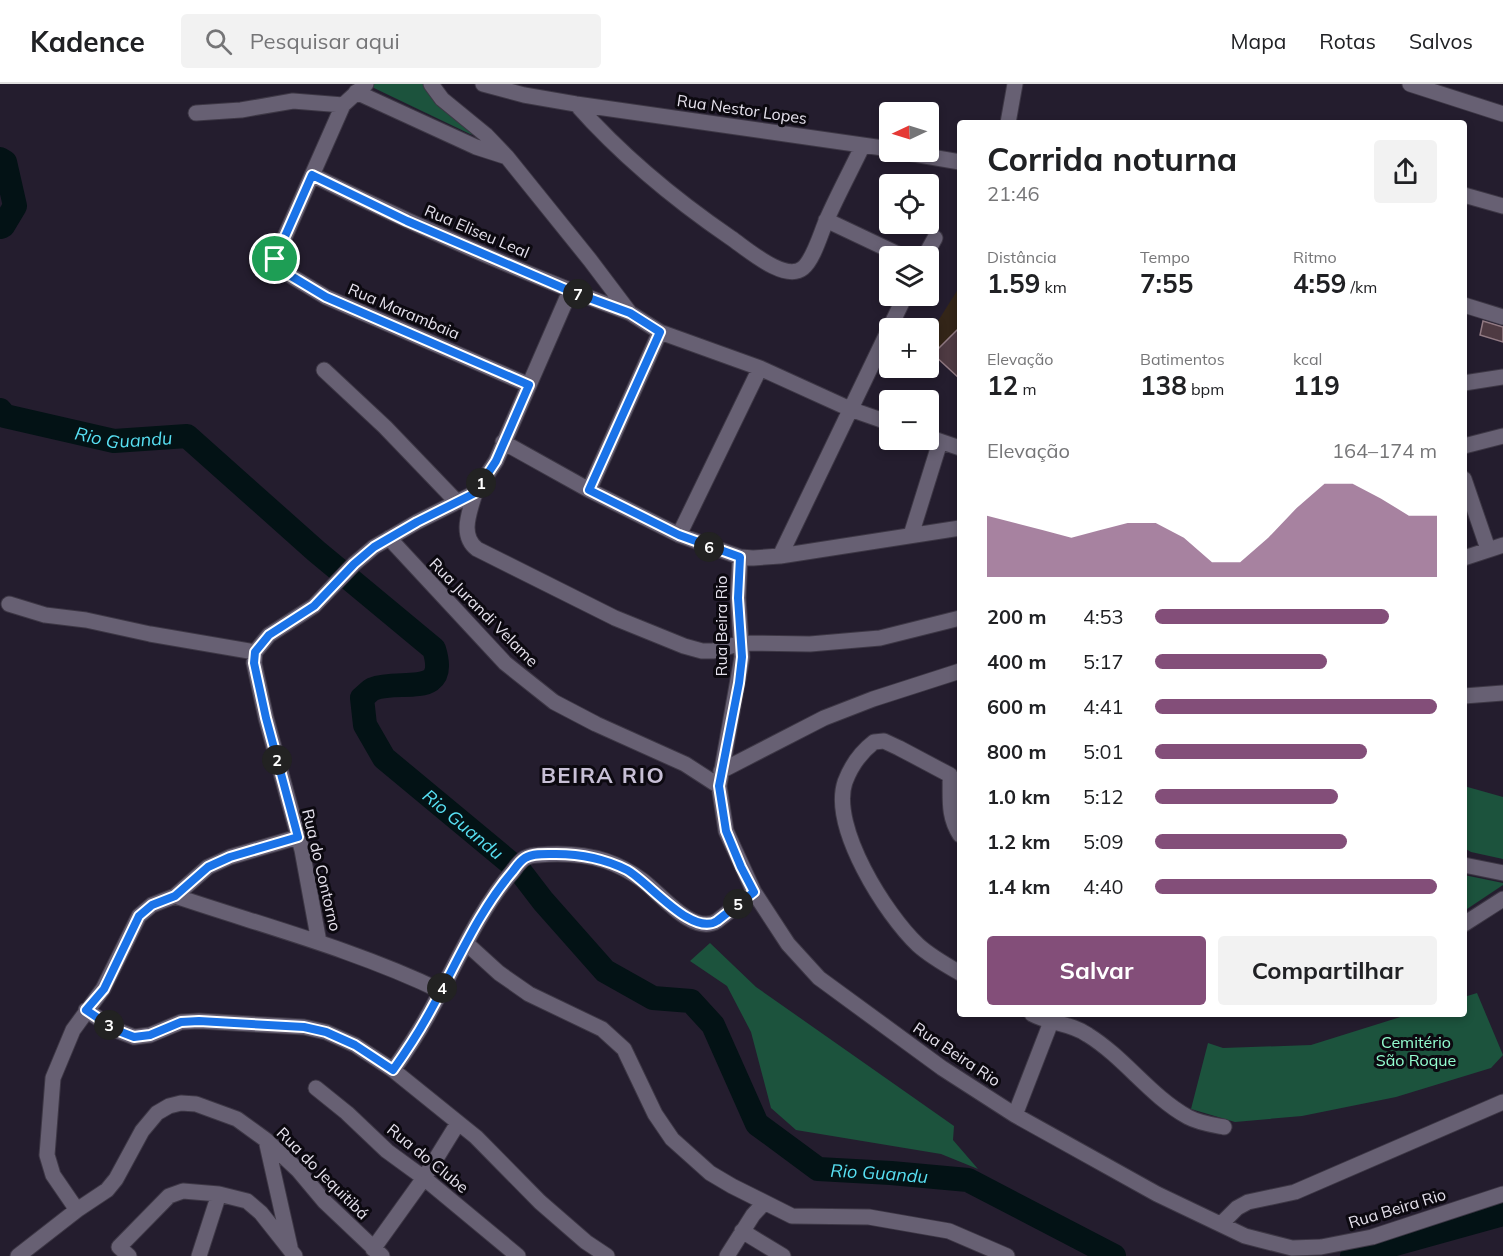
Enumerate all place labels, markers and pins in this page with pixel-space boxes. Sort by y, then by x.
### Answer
pin [249,233,300,284]
pin: 7 [563,279,593,309]
pin: 1 [466,468,496,498]
pin: 6 [694,532,724,562]
pin: 2 [262,745,292,775]
pin: 5 [723,889,753,919]
pin: 4 [427,973,457,1003]
pin: 3 [94,1010,124,1040]

